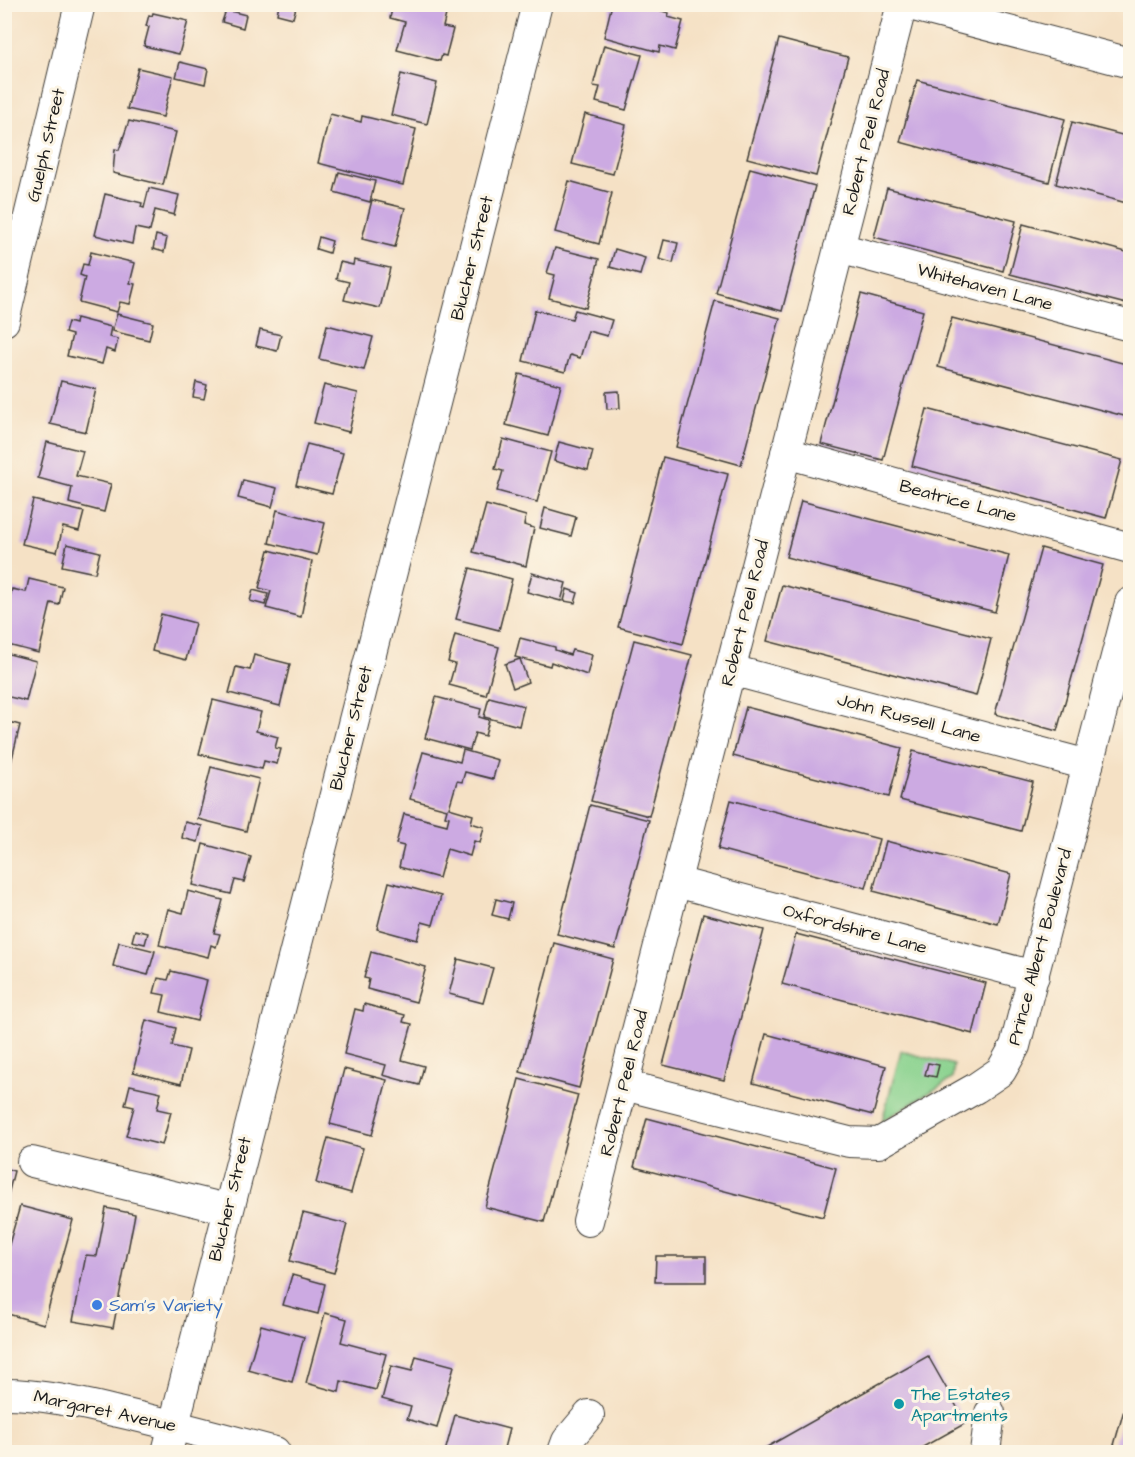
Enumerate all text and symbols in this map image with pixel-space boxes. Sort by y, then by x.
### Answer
street label: Robert Peel Road [836,66,896,218]
street label: Guelph Street [21,85,71,204]
street label: Blucher Street [444,192,500,323]
street label: Whitehaven Lane [914,257,1056,317]
street label: Beatrice Lane [897,473,1020,529]
street label: Robert Peel Road [715,537,775,689]
street label: Blucher Street [323,662,379,793]
street label: John Russell Lane [834,687,984,749]
street label: Prince Albert Boulevard [1002,846,1078,1048]
street label: Oxfordshire Lane [780,898,930,960]
street label: Robert Peel Road [594,1007,654,1159]
street label: Blucher Street [202,1133,258,1264]
place label: Sam's Variety [109,1293,223,1319]
marker: Sam's Variety [90,1298,104,1312]
place label: The Estates Apartments [911,1382,1010,1428]
street label: Margaret Avenue [31,1384,179,1439]
marker: The Estates Apartments [892,1397,906,1411]

